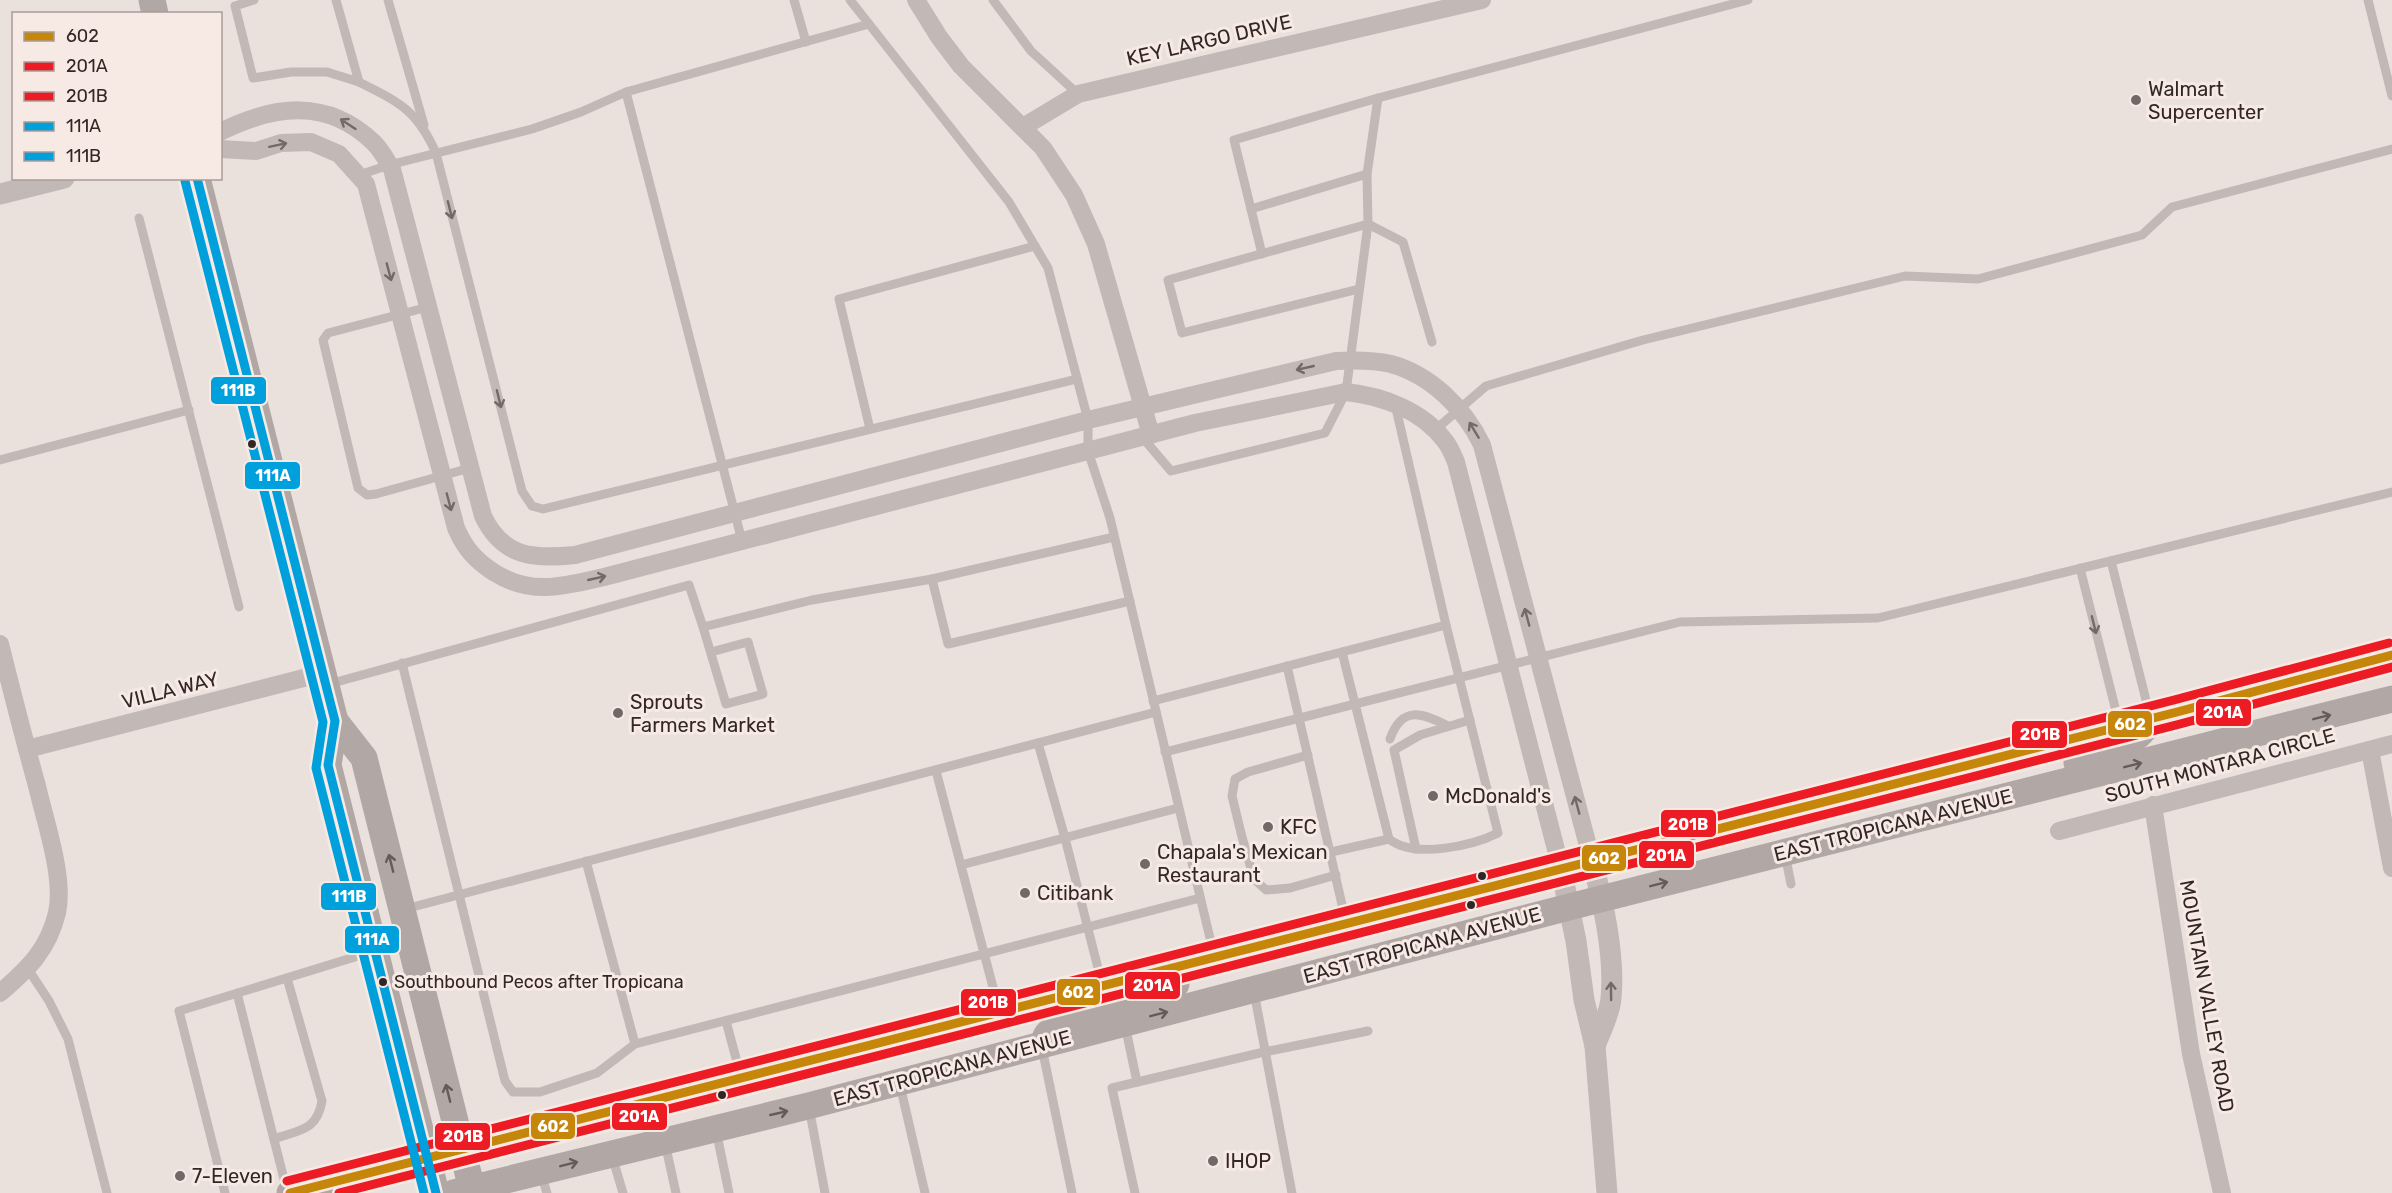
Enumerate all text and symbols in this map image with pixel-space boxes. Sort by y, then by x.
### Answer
street label: KEY LARGO DRIVE [1124,9,1294,71]
legend [12,12,222,180]
text: 602 [66,25,99,47]
text: 201A [66,55,108,77]
place label: Walmart Supercenter [2148,77,2264,124]
text: 201B [66,85,108,107]
marker: Walmart Supercenter [2129,93,2143,107]
text: 111A [66,115,101,137]
one-way arrow [340,118,357,131]
one-way arrow [268,139,287,150]
text: 111B [66,145,101,167]
one-way arrow [445,200,457,219]
one-way arrow [383,263,395,282]
one-way arrow [1296,362,1315,374]
line badge: 111B [210,376,267,405]
text: 111B [220,381,256,400]
one-way arrow [493,389,505,408]
one-way arrow [1467,422,1479,439]
unlabelled marker [246,438,258,450]
line badge: 111A [244,461,301,490]
text: 111A [255,466,291,485]
one-way arrow [444,492,455,511]
one-way arrow [587,572,606,584]
one-way arrow [1521,607,1532,626]
one-way arrow [2089,615,2101,634]
street label: VILLA WAY [119,666,221,714]
place label: Sprouts Farmers Market [630,690,775,737]
line badge: 201A [2195,698,2252,727]
text: 201A [2203,703,2244,722]
marker: Sprouts Farmers Market [611,706,625,720]
line badge: 602 [2107,710,2153,738]
one-way arrow [2312,710,2331,722]
text: 602 [2114,715,2146,734]
line badge: 201B [2011,720,2068,749]
street label: SOUTH MONTARA CIRCLE [2102,723,2338,807]
text: 201B [2020,725,2060,744]
one-way arrow [2123,758,2142,770]
place label: McDonald's [1445,784,1551,808]
street label: EAST TROPICANA AVENUE [1771,784,2015,866]
marker: McDonald's [1426,789,1440,803]
one-way arrow [1571,796,1582,815]
line badge: 201B [1660,809,1717,838]
place label: KFC [1280,815,1317,839]
text: 201B [1668,815,1708,834]
marker: KFC [1261,820,1275,834]
place label: Chapala's Mexican Restaurant [1157,840,1328,887]
line badge: 201A [1638,840,1695,869]
line badge: 602 [1581,844,1627,872]
text: 201A [1646,846,1687,865]
text: 602 [1588,849,1620,868]
one-way arrow [384,854,396,873]
marker: Chapala's Mexican Restaurant [1138,857,1152,871]
unlabelled marker [1476,870,1488,882]
one-way arrow [1649,878,1668,890]
street label: MOUNTAIN VALLEY ROAD [2175,878,2239,1114]
place label: Citibank [1037,881,1114,905]
line badge: 111B [320,882,377,911]
marker: Citibank [1018,886,1032,900]
text: 111B [331,887,367,906]
unlabelled marker [1465,899,1477,911]
street label: EAST TROPICANA AVENUE [1301,902,1543,988]
line badge: 111A [344,925,400,954]
text: 111A [354,930,390,949]
place label: Southbound Pecos after Tropicana [394,971,684,993]
line badge: 201A [1124,971,1181,1000]
marker: Southbound Pecos after Tropicana [377,976,389,988]
text: 201A [1133,976,1174,995]
line badge: 602 [1056,978,1101,1006]
one-way arrow [1605,981,1617,1001]
text: 602 [1062,983,1094,1002]
line badge: 201B [960,988,1017,1017]
text: 201B [968,993,1008,1012]
one-way arrow [1149,1008,1168,1020]
street label: EAST TROPICANA AVENUE [831,1025,1073,1111]
one-way arrow [442,1084,454,1103]
unlabelled marker [716,1089,728,1101]
line badge: 201A [611,1102,668,1131]
text: 201A [619,1107,660,1126]
one-way arrow [769,1107,789,1118]
line badge: 602 [530,1112,576,1140]
text: 602 [537,1117,569,1136]
line badge: 201B [434,1122,491,1151]
text: 201B [443,1127,483,1146]
place label: IHOP [1225,1149,1271,1173]
marker: IHOP [1206,1154,1220,1168]
one-way arrow [560,1157,579,1169]
place label: 7-Eleven [192,1164,273,1188]
marker: 7-Eleven [173,1169,187,1183]

